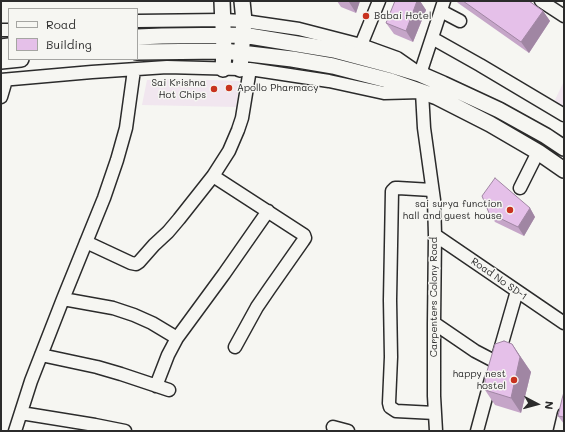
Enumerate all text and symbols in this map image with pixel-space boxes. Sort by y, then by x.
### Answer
legend [8,8,138,60]
place label: Babai Hotel [374,10,431,22]
marker: Babai Hotel [361,11,371,21]
text: Road [46,16,76,32]
text: Building [46,36,92,52]
place label: Sai Krishna Hot Chips [151,77,206,100]
place label: Apollo Pharmacy [237,82,318,94]
marker: Apollo Pharmacy [224,83,234,93]
marker: Sai Krishna Hot Chips [209,84,219,94]
place label: sai surya function hall and guest house [403,198,502,222]
marker: sai surya function hall and guest house [505,205,515,215]
street label: Carpenters Colony Road [428,237,440,357]
street label: Road No SD-1 [469,255,529,303]
place label: happy nest hostel [452,368,506,392]
marker: happy nest hostel [509,375,519,385]
north arrow [517,384,557,424]
text: N [542,400,557,410]

